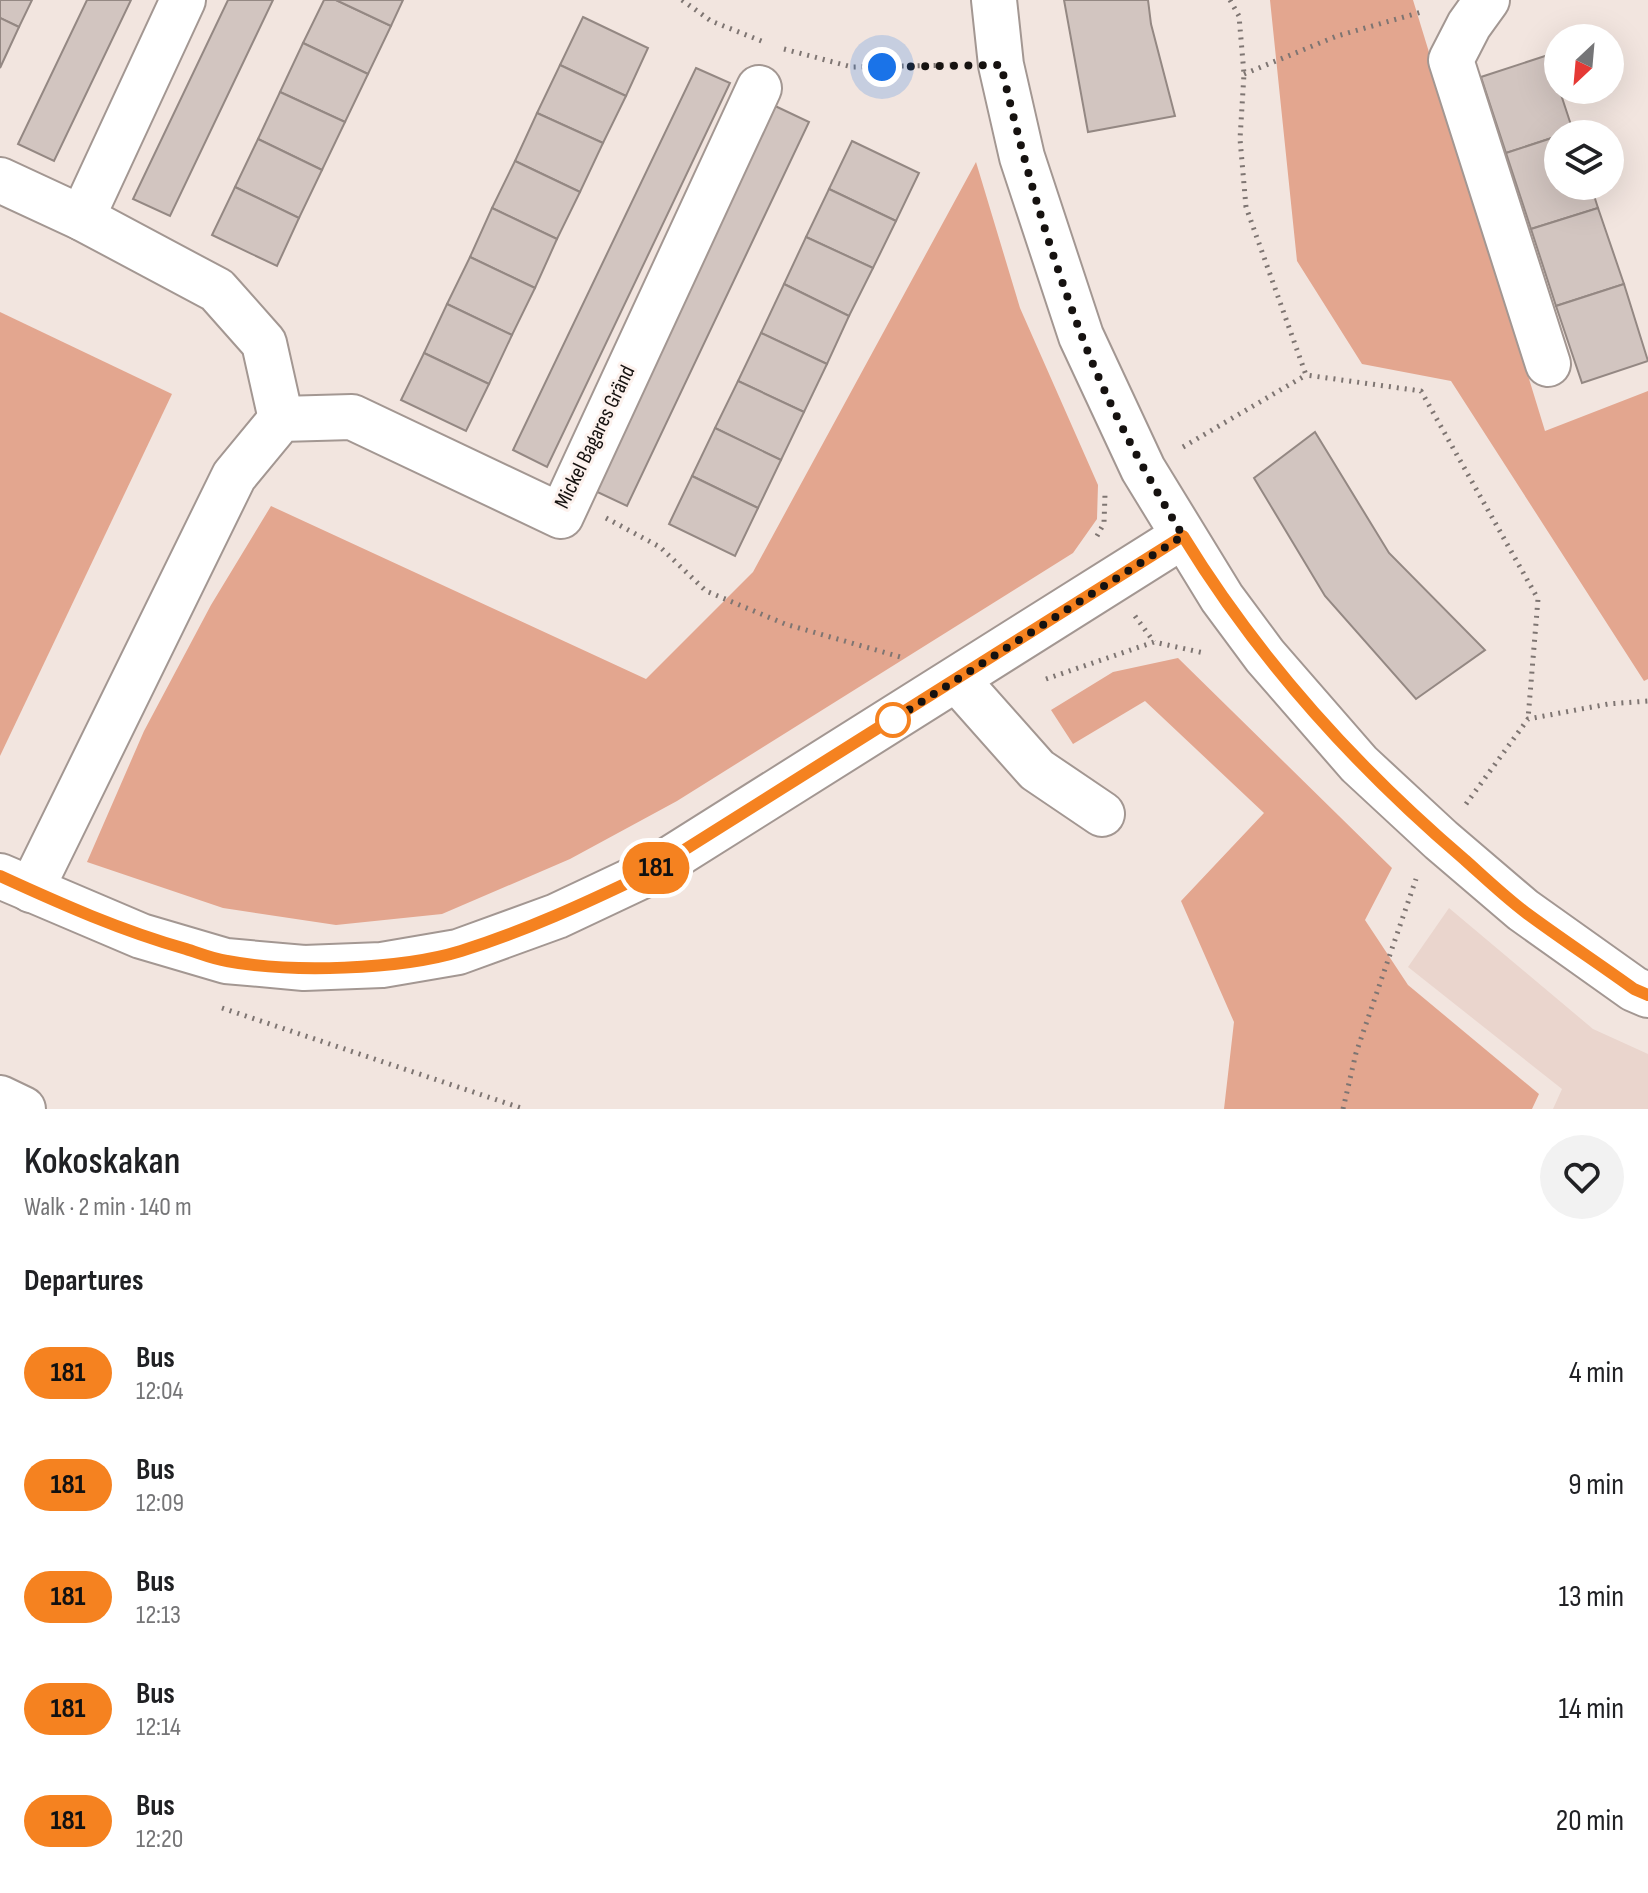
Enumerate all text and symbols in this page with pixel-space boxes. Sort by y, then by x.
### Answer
north arrow [1544,24,1624,104]
map controls [1544,24,1624,200]
your location [862,47,902,87]
button: layers [1544,120,1624,200]
street label: Mickel Bagares Gränd [549,361,641,513]
unlabelled marker [876,703,910,737]
line badge: 181 [610,842,702,894]
text: 181 [638,851,674,884]
button: heart [1540,1135,1624,1219]
text: Kokoskakan [24,1139,180,1184]
text: Walk · 2 min · 140 m [24,1192,192,1223]
text: Departures [24,1263,144,1299]
text: Bus [136,1340,175,1376]
text: 4 min [1569,1355,1624,1391]
text: 181 [50,1356,86,1389]
text: 12:04 [136,1376,183,1407]
text: Bus [136,1452,175,1488]
text: 9 min [1568,1467,1624,1503]
text: 181 [50,1468,86,1501]
text: 12:09 [136,1488,184,1519]
text: Bus [136,1564,175,1600]
text: 13 min [1558,1579,1624,1615]
text: 181 [50,1580,86,1613]
text: 12:13 [136,1600,181,1631]
text: Bus [136,1676,175,1712]
text: 14 min [1559,1691,1624,1727]
text: 181 [50,1692,86,1725]
text: 12:14 [136,1712,181,1743]
text: Bus [136,1788,175,1824]
text: 20 min [1556,1803,1624,1839]
text: 181 [50,1804,86,1837]
text: 12:20 [136,1824,183,1855]

